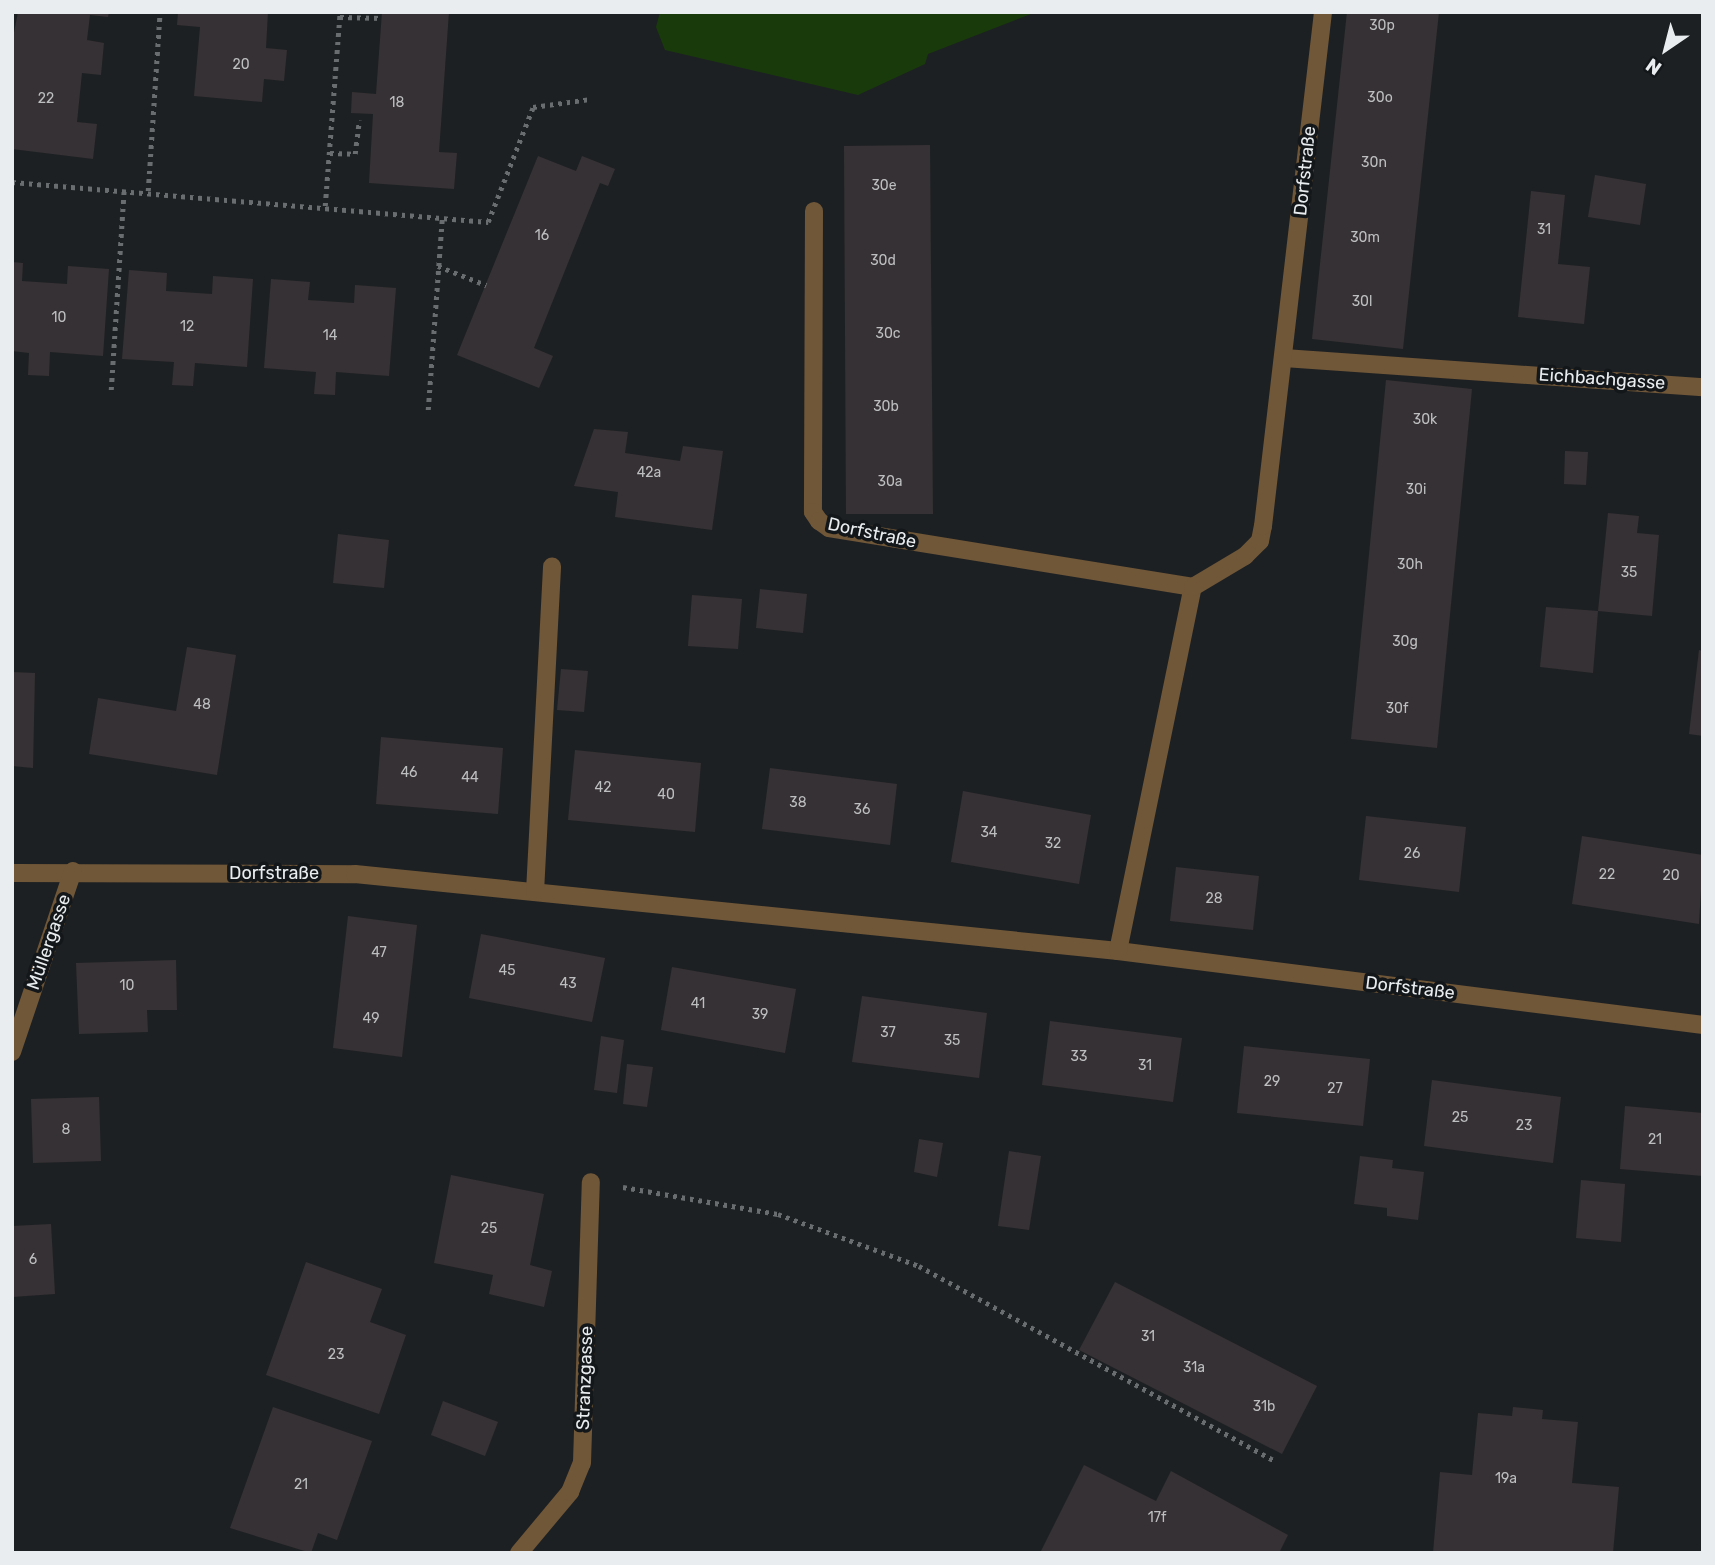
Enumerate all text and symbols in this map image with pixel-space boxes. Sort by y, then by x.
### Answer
north arrow [1631,14,1701,84]
house number: 30p [1369,18,1395,34]
text: N [1641,53,1666,80]
house number: 20 [232,57,250,73]
house number: 30o [1367,90,1393,106]
house number: 22 [38,91,54,107]
house number: 18 [390,95,404,111]
street label: Dorfstraße [1290,125,1320,217]
house number: 30n [1361,155,1387,171]
house number: 30e [871,178,897,194]
house number: 31 [1537,222,1551,238]
house number: 16 [535,228,549,244]
house number: 30m [1350,230,1380,246]
house number: 30d [870,253,896,269]
house number: 30l [1352,294,1372,310]
house number: 10 [52,310,66,326]
house number: 12 [180,319,194,335]
house number: 30c [875,326,901,342]
house number: 14 [323,328,337,344]
street label: Eichbachgasse [1538,364,1666,394]
house number: 30b [873,399,899,415]
house number: 30k [1413,412,1437,428]
house number: 42a [637,465,661,481]
house number: 30a [877,474,903,490]
house number: 30i [1406,482,1426,498]
street label: Dorfstraße [826,513,918,553]
house number: 30h [1397,557,1423,573]
house number: 35 [1621,565,1637,581]
house number: 30g [1392,634,1418,650]
house number: 48 [193,697,211,713]
house number: 30f [1386,701,1408,717]
house number: 46 [400,765,418,781]
house number: 44 [461,770,479,786]
house number: 42 [595,780,611,796]
house number: 40 [657,787,675,803]
house number: 38 [789,795,807,811]
house number: 36 [854,802,870,818]
house number: 34 [980,825,998,841]
house number: 32 [1045,836,1061,852]
house number: 26 [1404,846,1420,862]
street label: Dorfstraße [229,862,319,884]
house number: 22 [1599,867,1615,883]
house number: 20 [1662,868,1680,884]
street label: Müllergasse [23,891,75,993]
house number: 28 [1205,891,1223,907]
house number: 47 [371,945,387,961]
house number: 45 [498,963,516,979]
street label: Dorfstraße [1364,972,1456,1004]
house number: 43 [559,976,577,992]
house number: 10 [120,978,134,994]
house number: 41 [691,996,705,1012]
house number: 39 [752,1007,768,1023]
house number: 49 [363,1011,379,1027]
house number: 37 [880,1025,896,1041]
house number: 35 [944,1033,960,1049]
house number: 33 [1071,1049,1087,1065]
house number: 31 [1138,1058,1152,1074]
house number: 29 [1264,1074,1280,1090]
house number: 27 [1327,1081,1343,1097]
house number: 25 [1452,1110,1468,1126]
house number: 23 [1516,1118,1532,1134]
house number: 8 [62,1122,70,1138]
house number: 21 [1648,1132,1662,1148]
house number: 25 [481,1221,497,1237]
house number: 6 [29,1252,37,1268]
street label: Stranzgasse [572,1326,598,1430]
house number: 31 [1141,1329,1155,1345]
house number: 23 [328,1347,344,1363]
house number: 31a [1183,1360,1205,1376]
house number: 31b [1253,1399,1275,1415]
house number: 19a [1495,1471,1517,1487]
house number: 21 [294,1477,308,1493]
house number: 17f [1148,1510,1166,1526]

